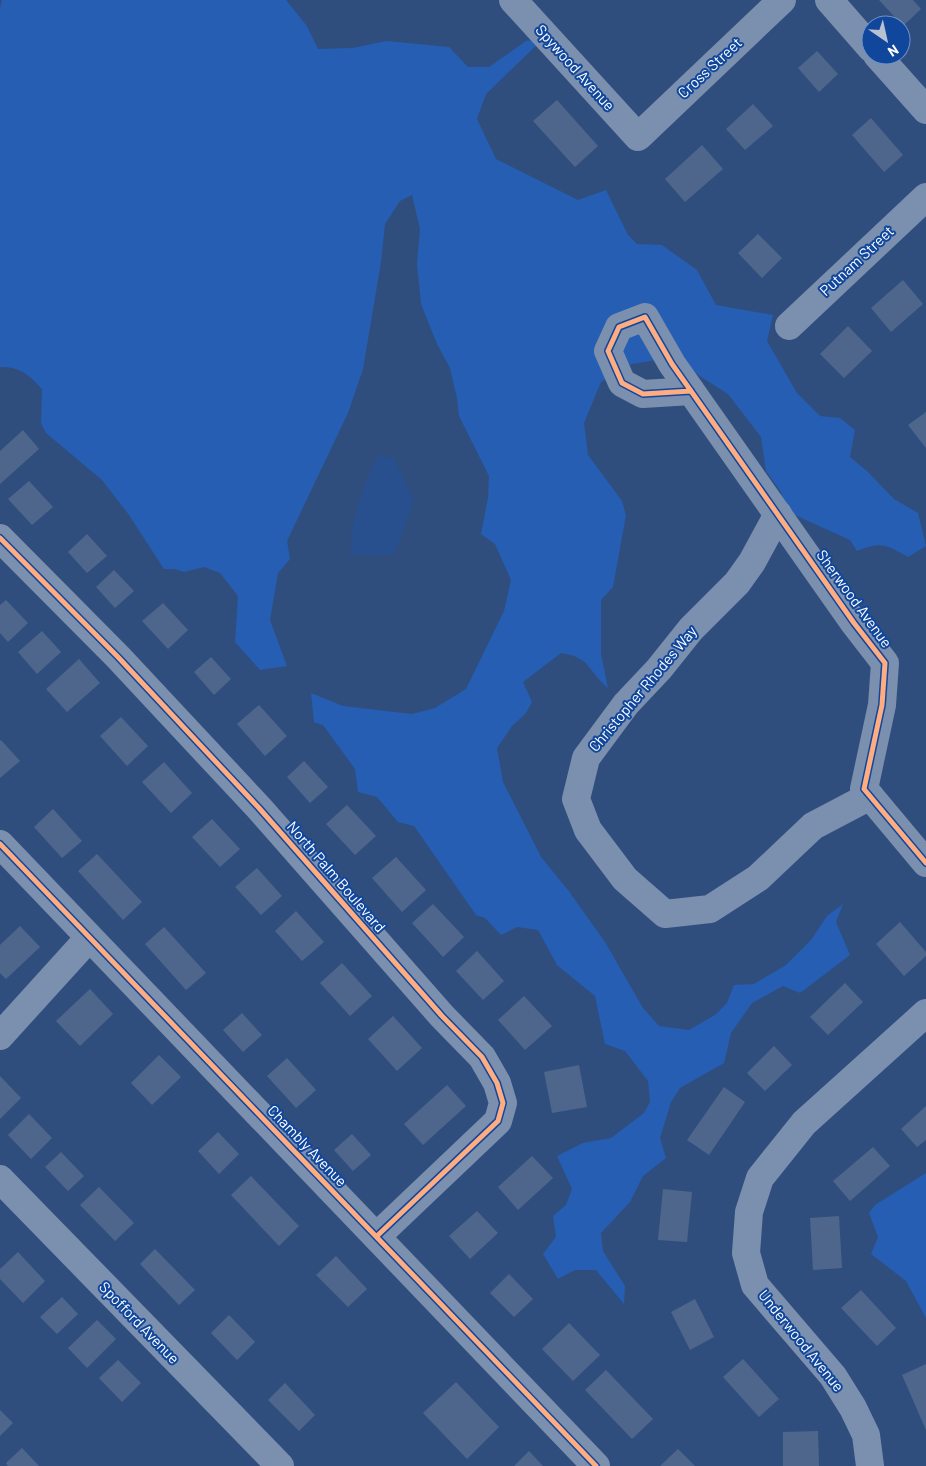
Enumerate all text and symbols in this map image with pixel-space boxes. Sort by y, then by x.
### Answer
north arrow [861,15,911,65]
street label: Spywood Avenue [532,21,619,114]
street label: Cross Street [674,33,745,101]
text: N [885,42,902,61]
street label: Putnam Street [816,221,897,299]
street label: Sherwood Avenue [813,546,896,651]
street label: Christopher Rhodes Way [584,622,700,755]
street label: North Palm Boulevard [284,817,390,935]
street label: Chambly Avenue [264,1101,351,1190]
street label: Spofford Avenue [96,1277,184,1367]
street label: Underwood Avenue [755,1286,848,1395]

